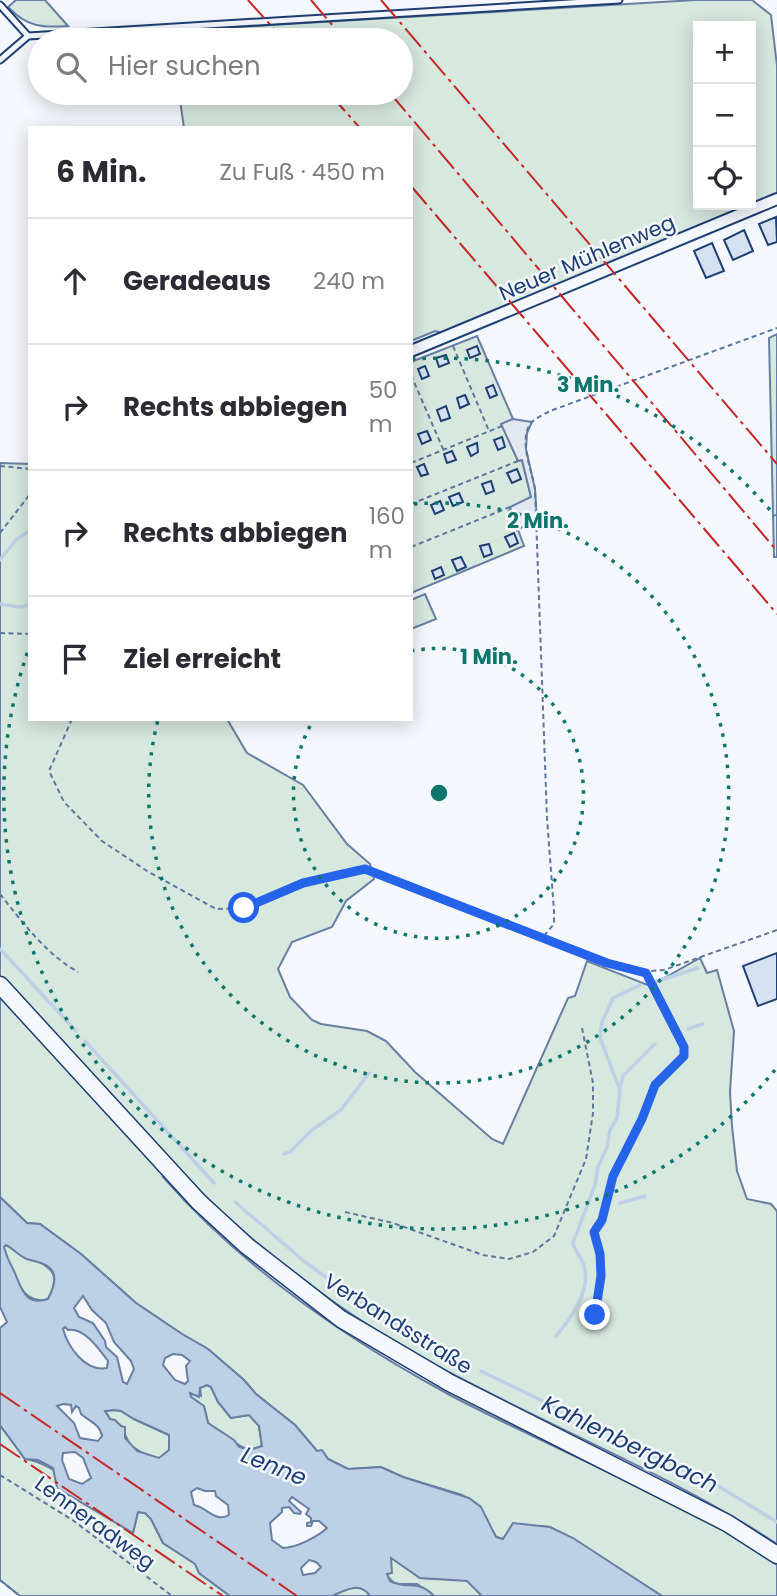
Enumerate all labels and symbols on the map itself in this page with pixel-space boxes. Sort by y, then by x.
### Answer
street label: Neuer Mühlenweg [494,207,679,308]
text: 3 Min. [557,370,619,399]
text: 2 Min. [507,506,569,535]
text: 1 Min. [460,642,518,671]
centre of rings [427,781,451,805]
route start [228,892,259,923]
street label: Verbandsstraße [318,1266,478,1381]
route end [579,1299,610,1330]
water label: Kahlenbergbach [537,1387,723,1501]
water label: Lenne [237,1438,311,1494]
street label: Lenneradweg [29,1469,162,1576]

